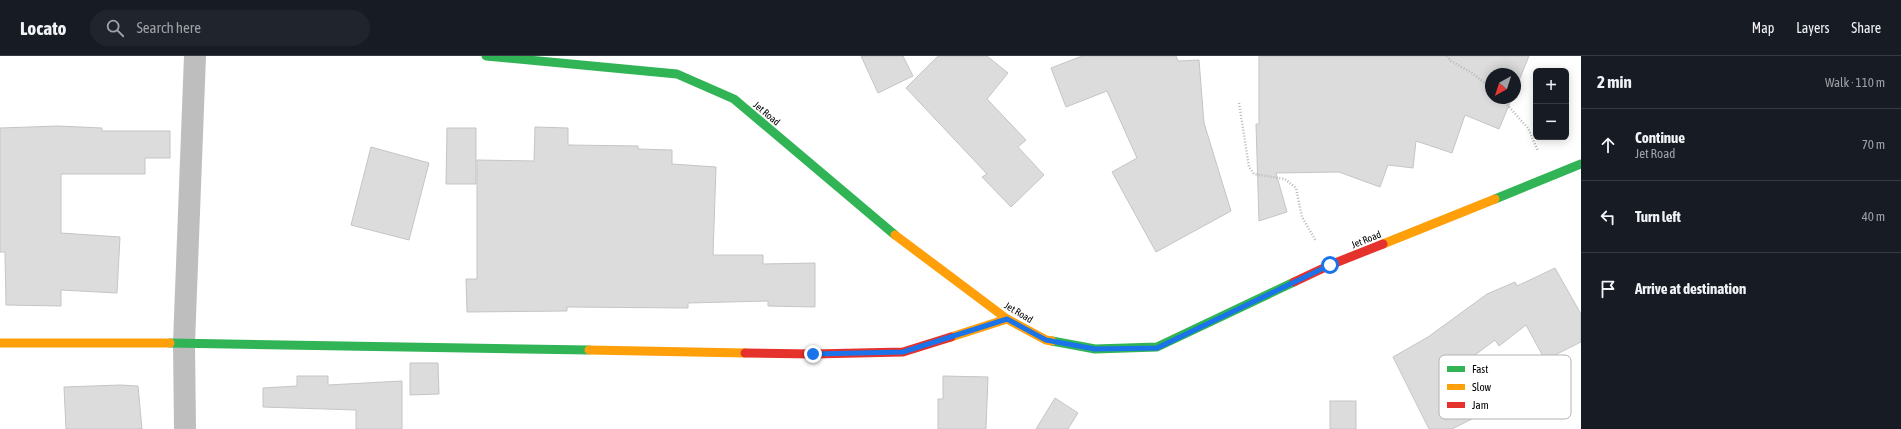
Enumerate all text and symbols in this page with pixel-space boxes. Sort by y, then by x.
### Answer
search box [90,10,370,46]
text: Locato [20,17,66,39]
icon: search [104,17,126,39]
text: Search here [136,19,201,36]
text: Map [1752,20,1774,36]
text: Layers [1796,20,1829,36]
text: Share [1851,20,1881,36]
north arrow [1485,68,1521,104]
map controls [1533,68,1569,140]
button: + [1533,68,1569,104]
text: 2 min [1597,72,1632,92]
text: Walk · 110 m [1825,75,1885,90]
street label: Jet Road [751,99,782,128]
button: − [1533,104,1569,140]
text: Continue [1635,129,1685,146]
icon: ahead [1597,134,1619,156]
text: 70 m [1862,137,1885,152]
text: Jet Road [1635,146,1675,161]
icon: left [1597,206,1619,228]
text: Turn left [1635,208,1681,225]
text: 40 m [1862,209,1885,224]
street label: Jet Road [1350,228,1383,250]
route start [1321,256,1339,274]
icon: arrive [1597,278,1619,300]
text: Arrive at destination [1635,280,1746,297]
street label: Jet Road [1003,300,1035,325]
route end [804,345,822,363]
legend [1439,355,1571,419]
text: Fast [1472,363,1488,375]
text: Slow [1472,381,1491,393]
text: Jam [1472,399,1489,411]

